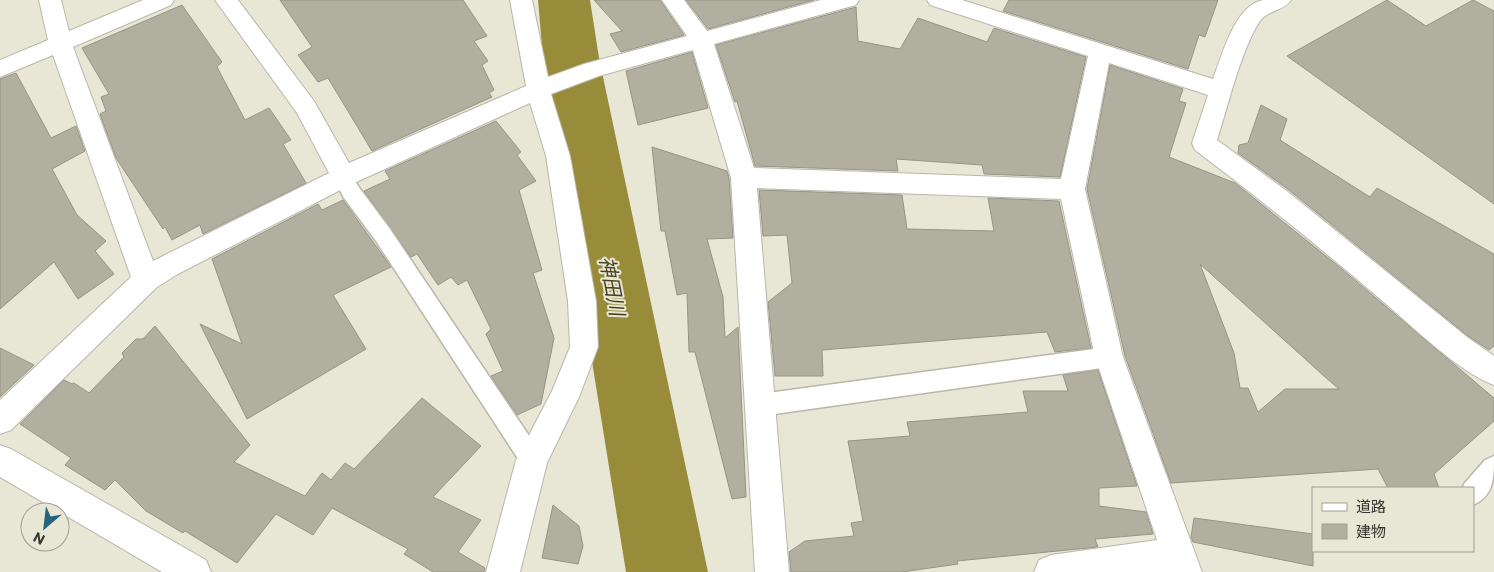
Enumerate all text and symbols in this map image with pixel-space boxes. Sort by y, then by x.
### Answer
water label: 神田川 [595,254,631,320]
legend [1312,487,1474,552]
text: 道路 [1356,497,1386,515]
north arrow [20,502,70,552]
text: 建物 [1356,522,1386,540]
text: N [30,529,47,549]

